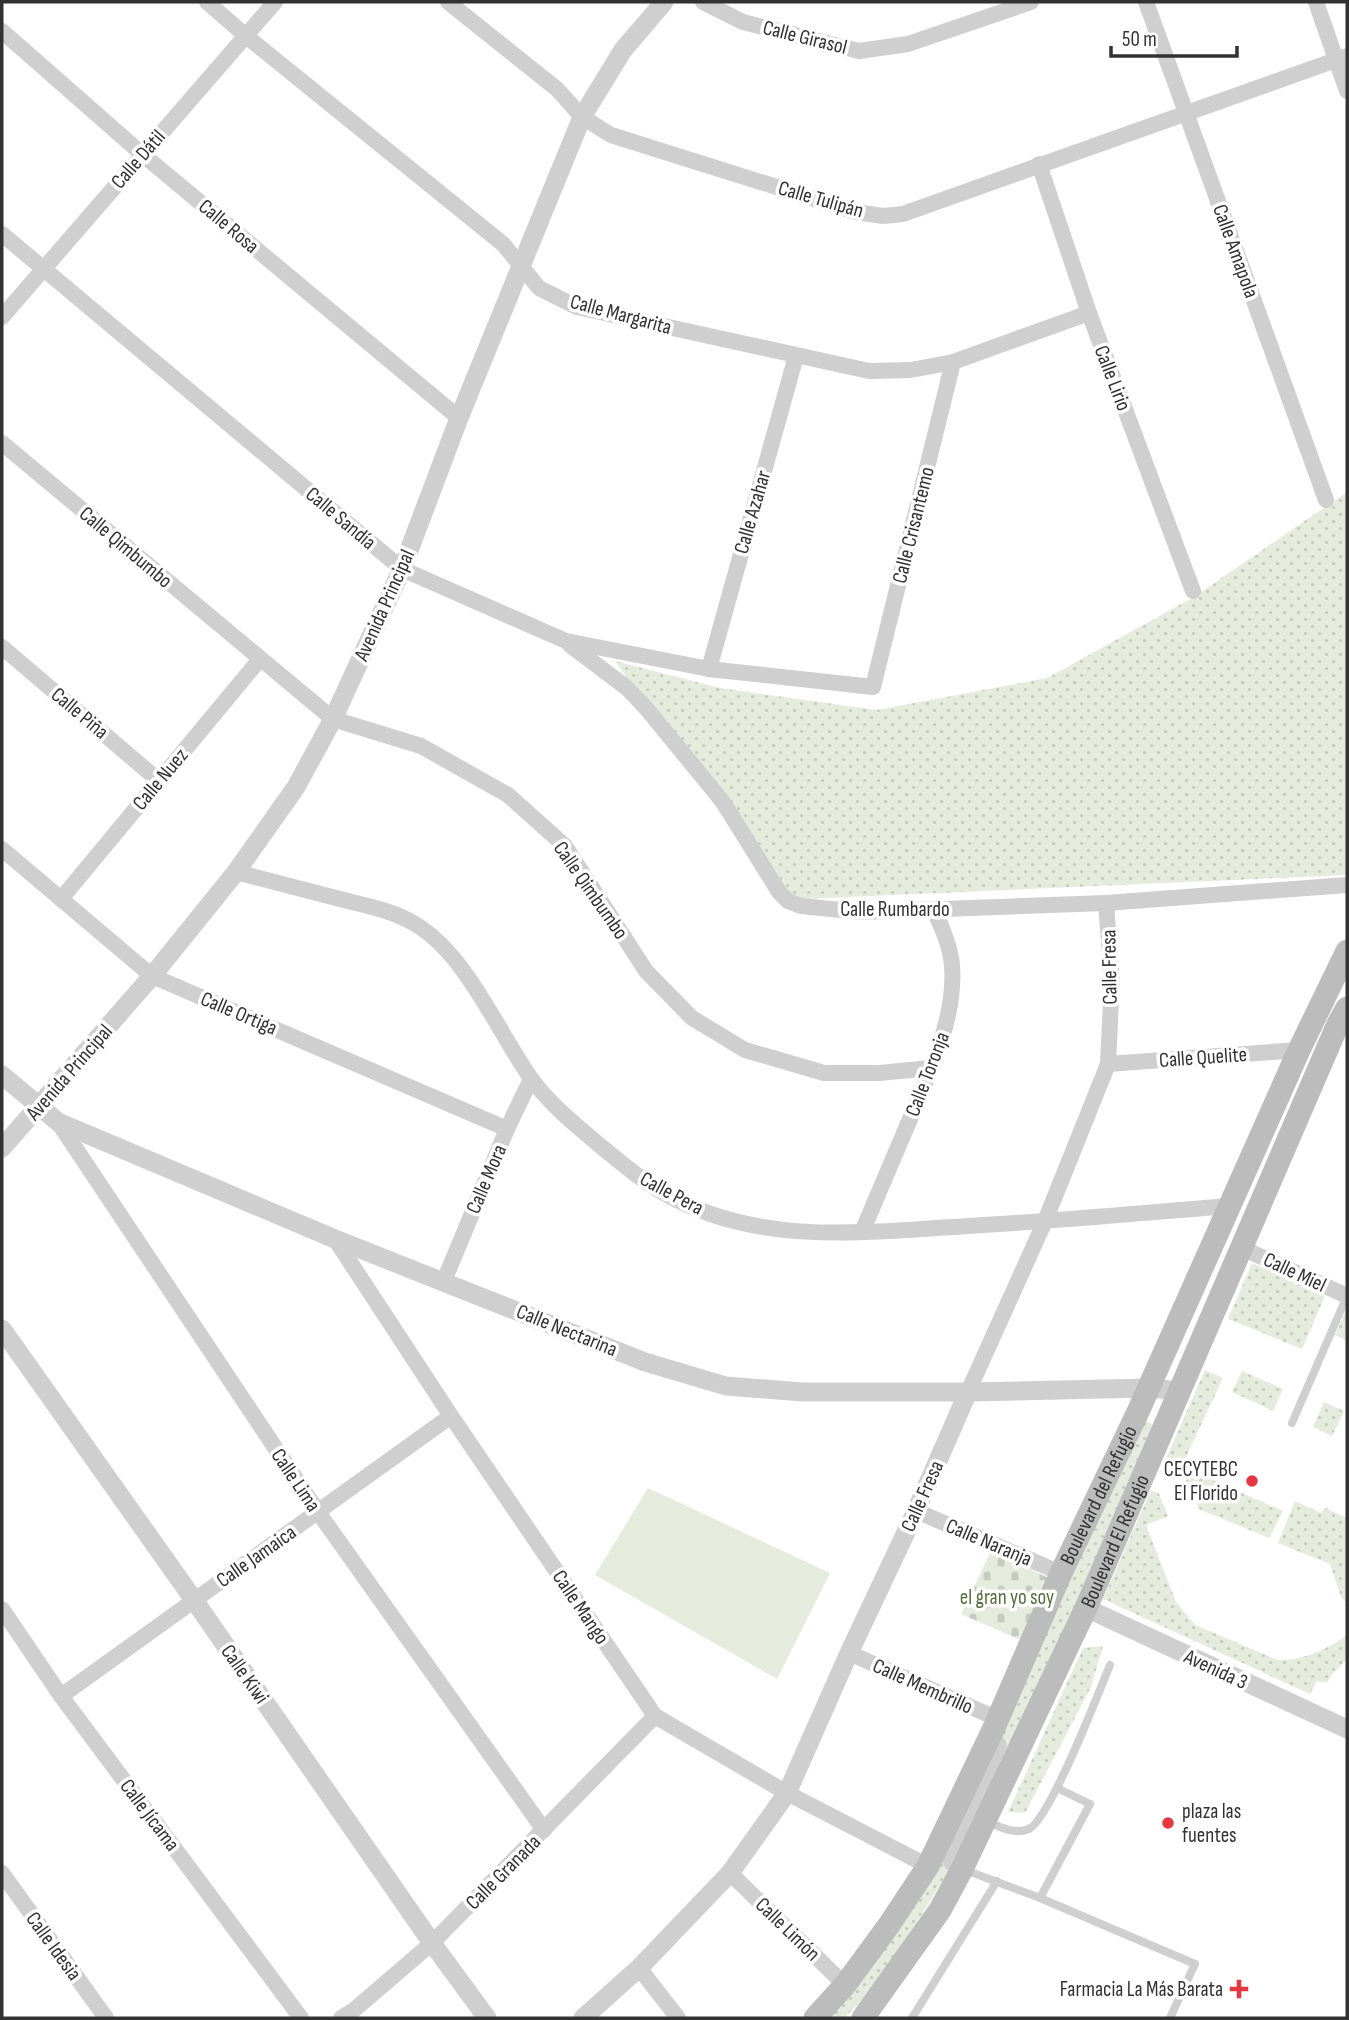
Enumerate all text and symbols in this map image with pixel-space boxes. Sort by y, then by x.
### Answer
scale bar [1111,14,1237,58]
street label: Calle Girasol [760,15,850,60]
text: 50 m [1122,27,1157,52]
street label: Calle Dátil [106,125,171,194]
street label: Calle Tulipán [775,175,866,224]
street label: Calle Rosa [193,194,264,259]
street label: Calle Amapola [1207,201,1264,301]
street label: Calle Margarita [567,289,674,340]
street label: Calle Lirio [1089,342,1136,414]
street label: Calle Crisantemo [887,464,940,586]
street label: Calle Azahar [729,468,776,557]
street label: Calle Sandía [300,482,381,555]
street label: Calle Qimbumbo [74,501,177,593]
street label: Avenida Principal [348,546,420,666]
street label: Calle Piña [46,682,114,745]
street label: Calle Nuez [127,743,194,815]
street label: Calle Qimbumbo [548,837,633,944]
street label: Calle Rumbardo [840,897,950,922]
street label: Calle Fresa [1096,929,1123,1005]
street label: Calle Ortiga [197,986,281,1041]
street label: Avenida Principal [20,1019,118,1126]
street label: Calle Toronja [900,1028,955,1120]
street label: Calle Quelite [1158,1042,1248,1073]
street label: Calle Mora [461,1141,512,1217]
street label: Calle Pera [636,1166,708,1221]
street label: Calle Miel [1259,1247,1330,1298]
street label: Calle Nectarina [513,1299,621,1362]
street label: Boulevard del Refugio [1055,1422,1143,1569]
street label: Calle Lima [265,1444,326,1517]
street label: Calle Fresa [896,1457,949,1536]
place label: CECYTEBC El Florido [1164,1457,1238,1506]
street label: Boulevard El Refugio [1076,1471,1155,1612]
marker: CECYTEBC El Florido [1244,1473,1260,1489]
street label: Calle Naranja [942,1513,1036,1572]
street label: Calle Jamaica [212,1520,301,1593]
street label: Calle Mango [547,1565,614,1649]
park label: el gran yo soy [960,1585,1054,1610]
street label: Calle Kiwi [215,1640,274,1709]
street label: Avenida 3 [1179,1644,1251,1695]
street label: Calle Membrillo [869,1653,977,1720]
street label: Calle Jícama [114,1774,185,1856]
place label: plaza las fuentes [1182,1799,1241,1848]
marker: plaza las fuentes [1160,1815,1176,1831]
street label: Calle Granada [461,1830,546,1915]
street label: Calle Limón [750,1892,825,1966]
street label: Calle Idesia [20,1907,87,1985]
place label: Farmacia La Más Barata [1060,1977,1223,2002]
marker: Farmacia La Más Barata [1229,1979,1249,1999]

